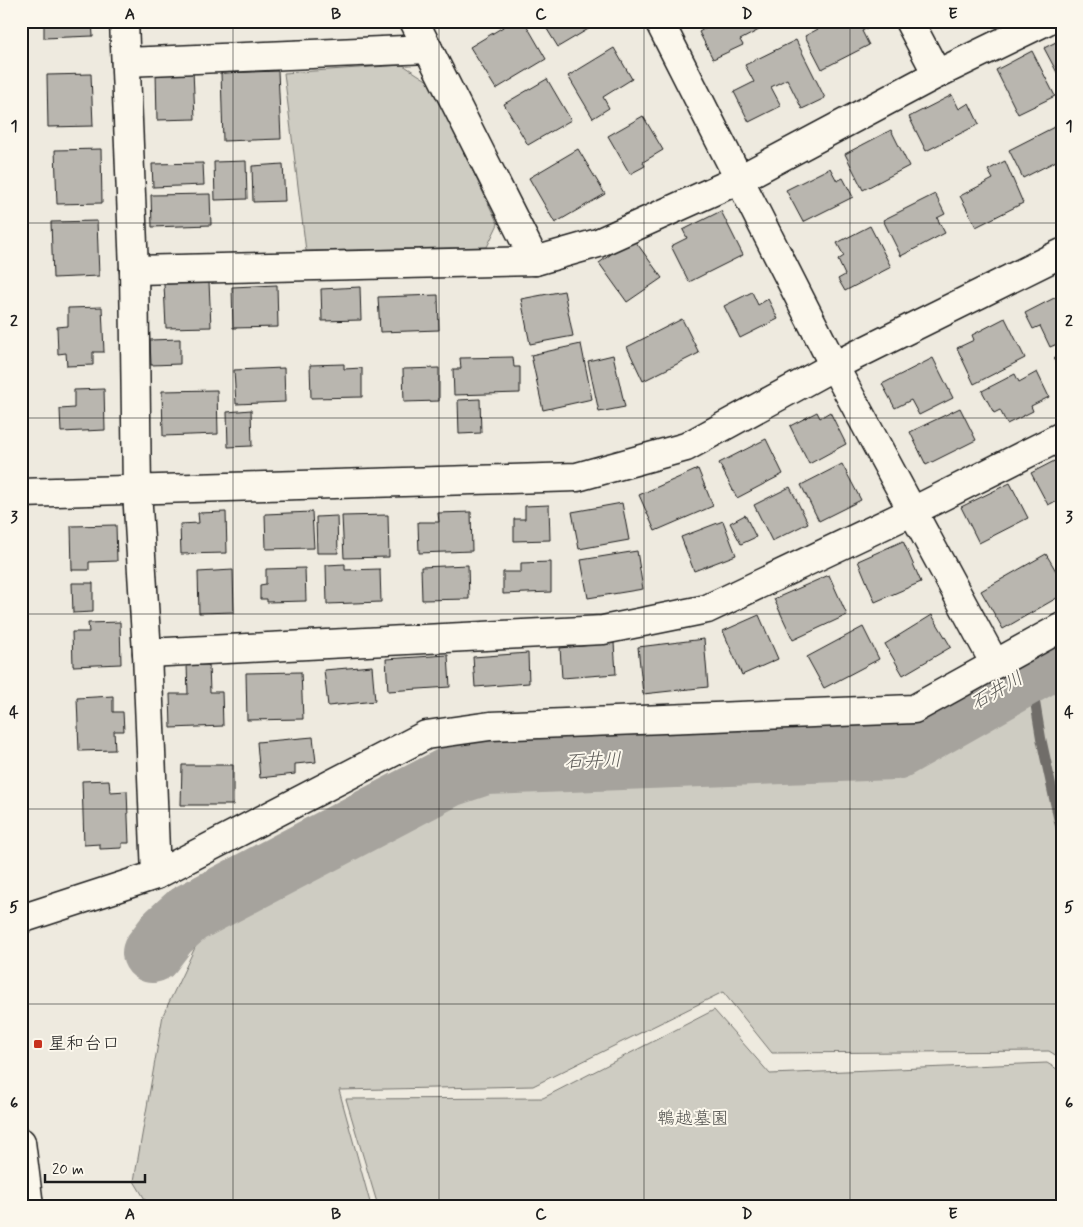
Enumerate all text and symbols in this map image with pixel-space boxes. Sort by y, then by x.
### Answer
text: A [125,4,135,25]
text: B [331,4,341,25]
text: C [535,4,547,25]
text: D [741,4,753,25]
text: E [948,4,958,25]
text: 1 [10,116,18,137]
text: 1 [1065,116,1073,137]
text: 2 [10,311,18,332]
text: 2 [1065,311,1073,332]
text: 3 [10,507,18,528]
text: 3 [1065,507,1073,528]
water label: 石井川 [966,666,1028,716]
text: 4 [9,702,19,723]
text: 4 [1064,702,1074,723]
water label: 石井川 [564,748,622,774]
text: 5 [9,897,19,918]
text: 5 [1064,897,1074,918]
place label: 星和台口 [48,1032,120,1056]
marker: 星和台口 [32,1038,44,1050]
text: 6 [10,1093,18,1114]
text: 6 [1065,1093,1073,1114]
park label: 鵯越墓園 [657,1107,729,1131]
scale bar [45,1152,145,1184]
text: 20 m [52,1160,84,1180]
text: A [125,1204,135,1225]
text: B [331,1204,341,1225]
text: C [535,1204,547,1225]
text: D [741,1204,753,1225]
text: E [948,1204,958,1225]

